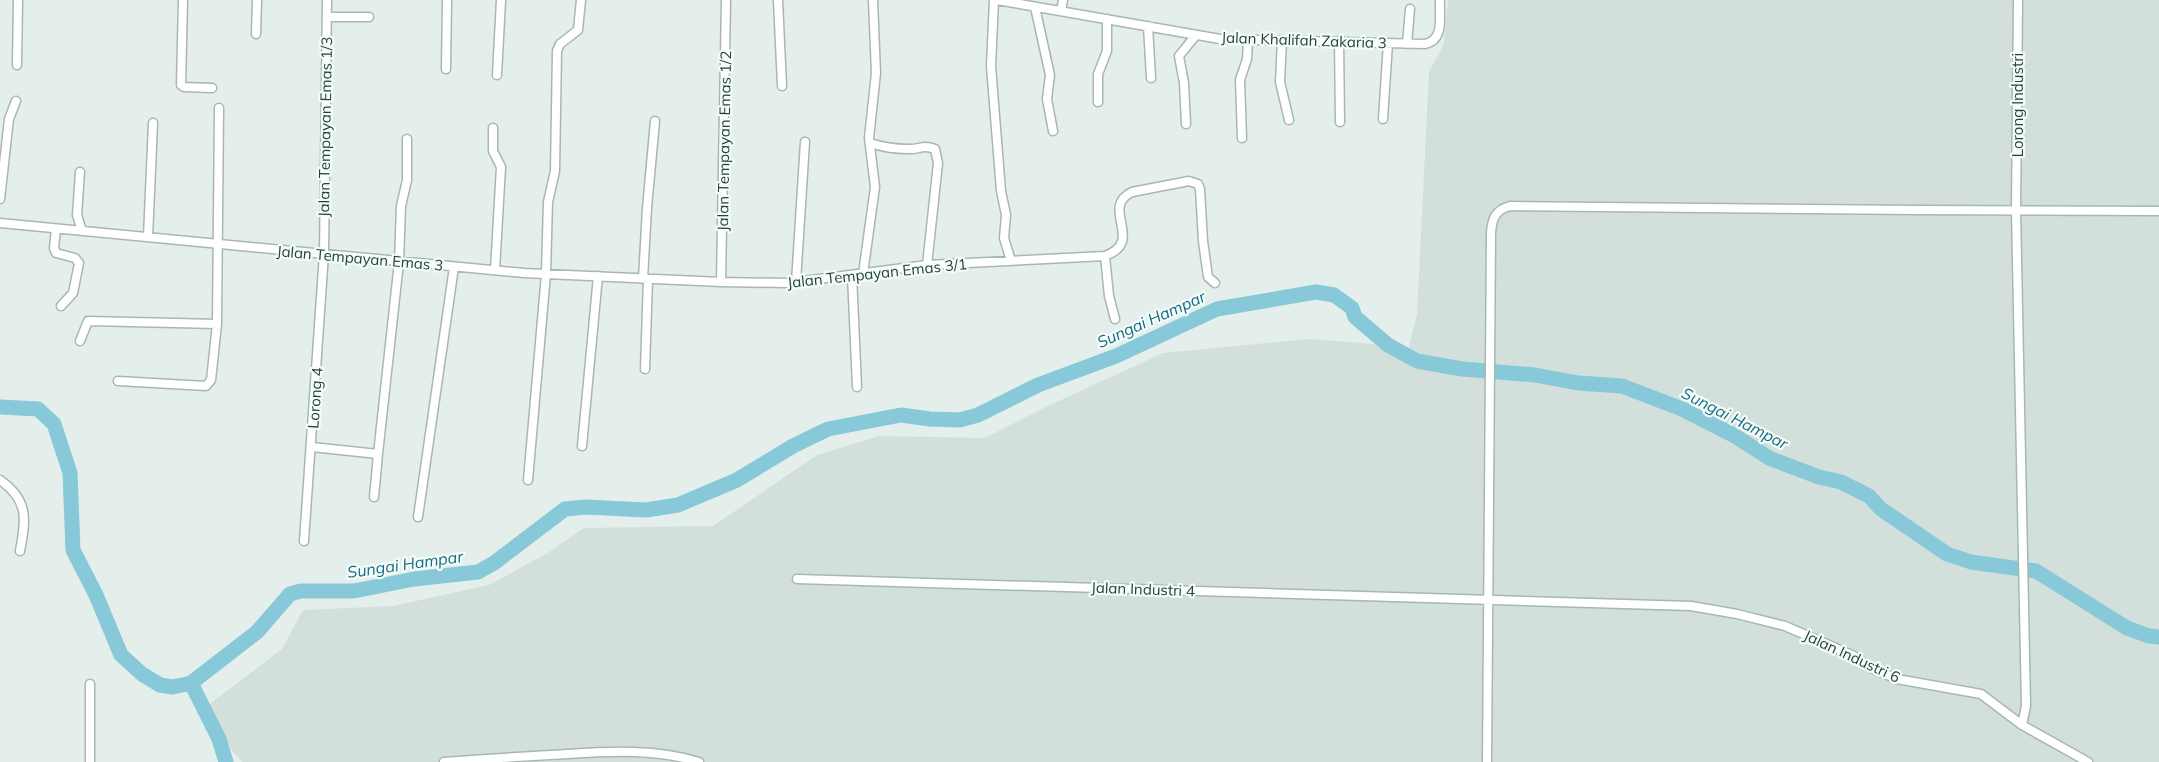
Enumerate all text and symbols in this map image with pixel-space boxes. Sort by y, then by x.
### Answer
street label: Jalan Khalifah Zakaria 3 [1221,28,1387,52]
street label: Jalan Tempayan Emas 1/3 [314,37,336,217]
street label: Jalan Tempayan Emas 1/2 [713,51,735,231]
street label: Lorong Industri [2008,53,2027,157]
street label: Jalan Tempayan Emas 3 [276,241,444,275]
street label: Jalan Tempayan Emas 3/1 [786,254,968,292]
water label: Sungai Hampar [1094,286,1209,352]
street label: Lorong 4 [303,367,327,429]
water label: Sungai Hampar [1678,383,1793,454]
water label: Sungai Hampar [346,546,465,582]
street label: Jalan Industri 4 [1091,578,1195,600]
street label: Jalan Industri 6 [1801,625,1903,687]

